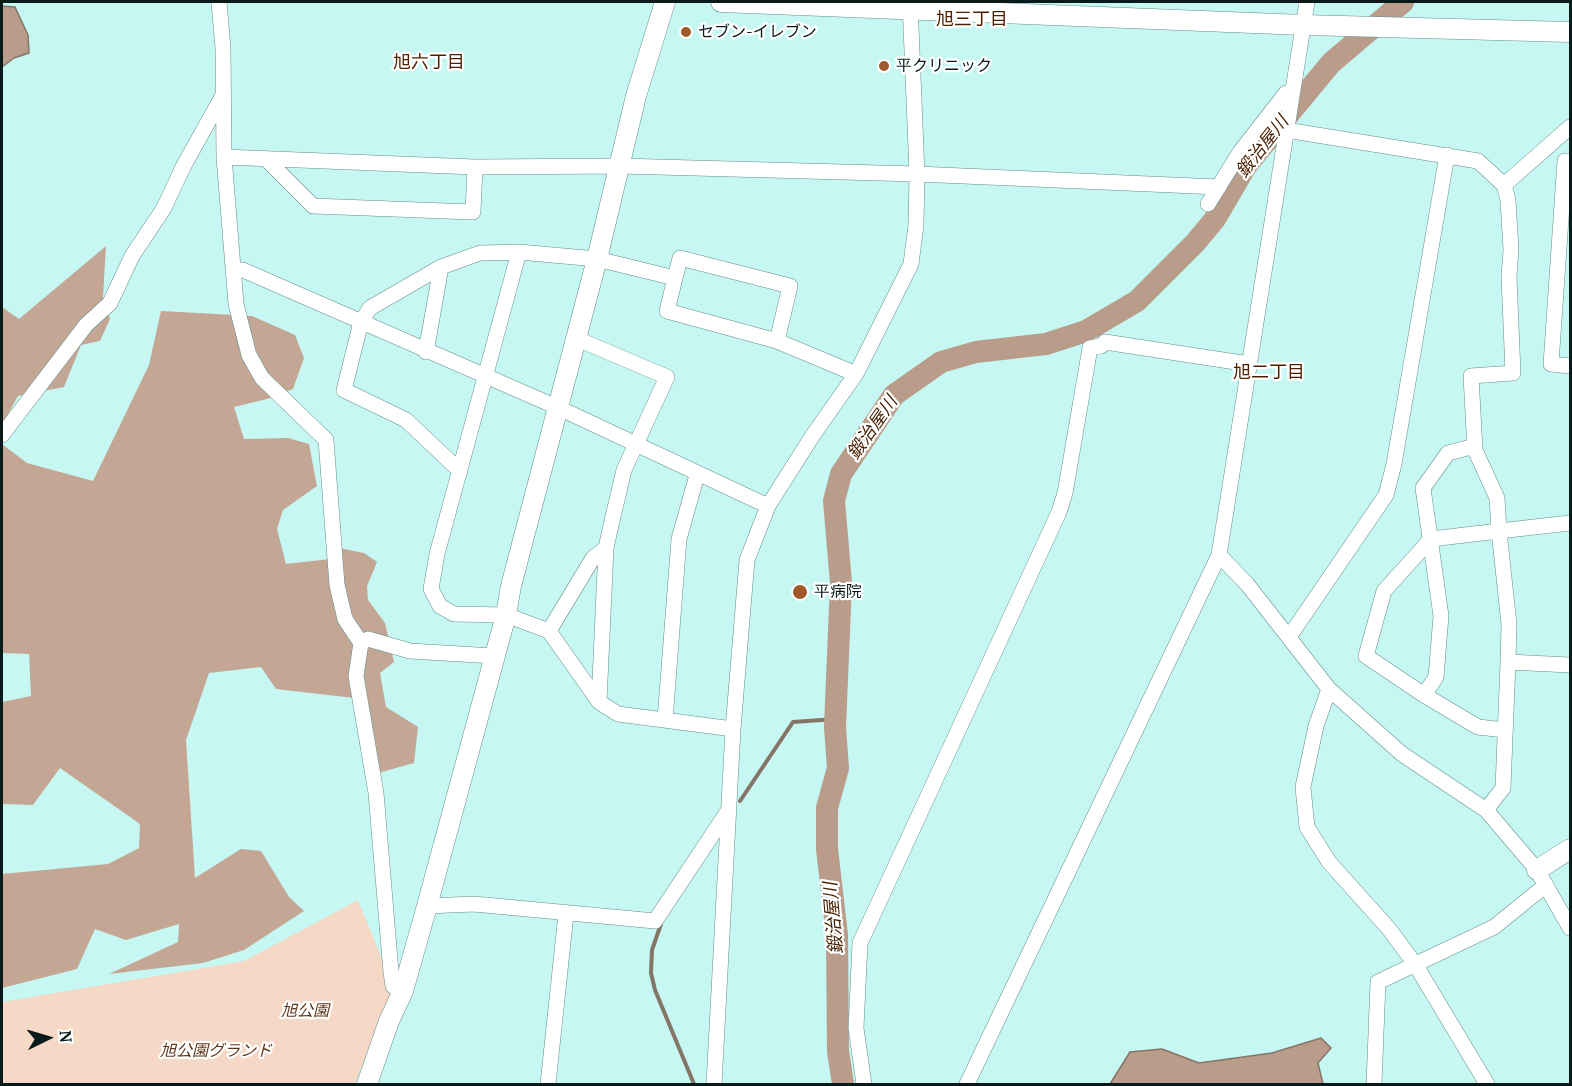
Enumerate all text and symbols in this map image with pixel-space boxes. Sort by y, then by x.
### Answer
district label: 旭三丁目 [936,9,1008,31]
place label: セブン-イレブン [698,22,817,42]
marker: セブン-イレブン [679,25,693,39]
district label: 旭六丁目 [393,52,465,74]
place label: 平クリニック [896,56,992,76]
marker: 平クリニック [877,59,891,73]
water label: 鍛治屋川 [1232,112,1294,182]
district label: 旭二丁目 [1233,362,1305,384]
water label: 鍛治屋川 [844,392,902,464]
place label: 平病院 [814,582,862,602]
marker: 平病院 [791,583,809,601]
water label: 鍛治屋川 [820,881,848,955]
park label: 旭公園 [281,1001,329,1021]
north arrow [18,1008,78,1068]
text: N [54,1029,77,1043]
park label: 旭公園グランド [160,1041,272,1061]

